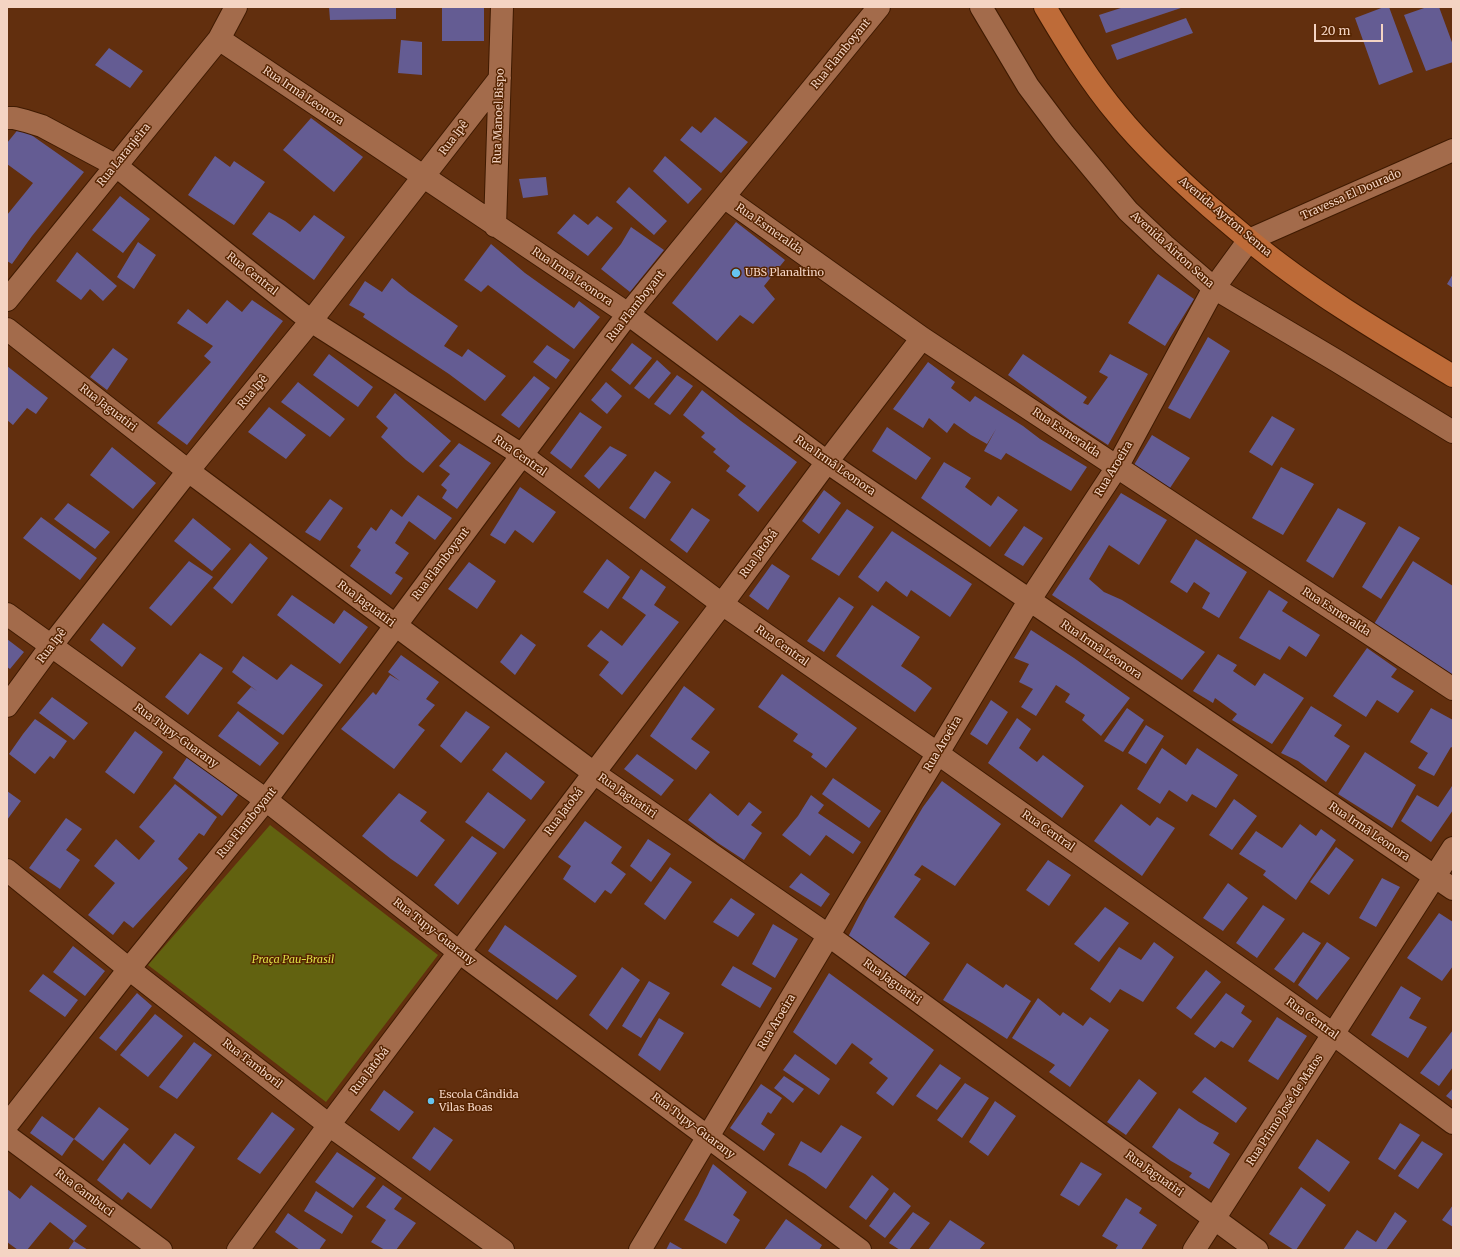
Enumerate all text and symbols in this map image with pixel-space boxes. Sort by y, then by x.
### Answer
street label: Rua Flamboyant [809,16,873,92]
scale bar [1316,16,1385,42]
text: 20 m [1321,23,1350,38]
street label: Rua Irmã Leonora [260,64,346,128]
street label: Rua Manoel Bispo [491,68,507,164]
street label: Rua Ipê [437,118,471,158]
street label: Rua Laranjeira [95,121,153,189]
street label: Travessa El Dourado [1299,167,1403,223]
street label: Avenida Ayrton Senna [1176,174,1274,260]
street label: Rua Esmeralda [733,201,805,257]
street label: Avenida Airton Sena [1128,209,1216,291]
street label: Rua Irmã Leonora [529,245,615,309]
street label: Rua Central [224,250,280,298]
place label: UBS Planaltino [745,266,824,280]
marker: UBS Planaltino [730,267,742,279]
street label: Rua Flamboyant [604,268,668,344]
street label: Rua Ipê [235,373,271,411]
street label: Rua Jaguatiri [77,382,139,434]
street label: Rua Esmeralda [1030,405,1102,461]
street label: Rua Central [491,433,549,479]
street label: Rua Irmã Leonora [792,433,878,499]
street label: Rua Aroeira [1092,439,1136,499]
street label: Rua Flamboyant [410,525,472,603]
street label: Rua Jatobá [737,528,781,580]
street label: Rua Jaguatiri [335,578,397,630]
street label: Rua Esmeralda [1299,585,1373,639]
street label: Rua Irmã Leonora [1058,618,1144,682]
street label: Rua Central [753,623,811,669]
street label: Rua Ipê [35,626,69,666]
street label: Rua Tupy-Guarany [131,701,221,771]
street label: Rua Aroeira [921,714,965,774]
street label: Rua Jaguatiri [595,771,659,821]
street label: Rua Flamboyant [215,785,279,861]
street label: Rua Jatobá [542,786,586,838]
street label: Rua Irmã Leonora [1326,800,1412,864]
street label: Rua Central [1019,808,1077,854]
street label: Rua Tupy-Guarany [390,896,478,968]
park label: Praça Pau-Brasil [252,953,334,967]
street label: Rua Jaguatiri [860,957,924,1007]
street label: Rua Aroeira [755,992,799,1052]
street label: Rua Central [1283,996,1341,1042]
street label: Rua Tamboril [219,1037,285,1091]
street label: Rua Jatobá [348,1045,392,1097]
street label: Rua Primo José de Matos [1244,1052,1326,1168]
place label: Escola Cândida Vilas Boas [439,1088,519,1114]
street label: Rua Tupy-Guarany [649,1090,737,1162]
marker: Escola Cândida Vilas Boas [426,1096,436,1106]
street label: Rua Jaguatiri [1122,1149,1186,1199]
street label: Rua Cambuci [52,1167,116,1219]

